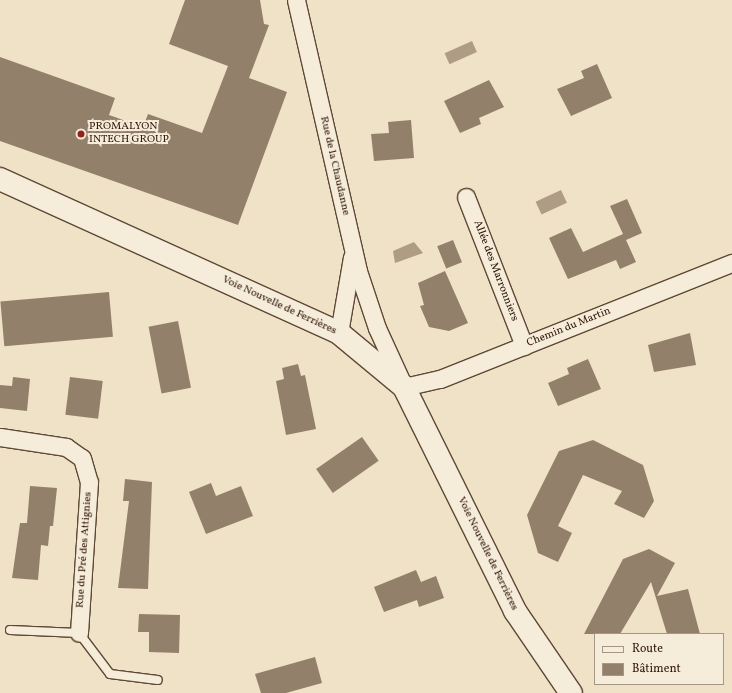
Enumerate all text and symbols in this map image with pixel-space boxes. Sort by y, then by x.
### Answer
street label: Rue de la Chaudanne [316,115,352,217]
place label: PROMALYON INTECH GROUP [89,121,169,147]
marker: PROMALYON INTECH GROUP [76,129,86,139]
street label: Allée des Marronniers [470,219,520,323]
street label: Voie Nouvelle de Ferrières [220,274,338,338]
street label: Chemin du Martin [525,305,613,351]
street label: Rue du Pré des Attignies [74,491,96,609]
street label: Voie Nouvelle de Ferrières [454,495,520,613]
legend [594,633,724,685]
text: Route [632,641,663,657]
text: Bâtiment [632,661,681,677]

